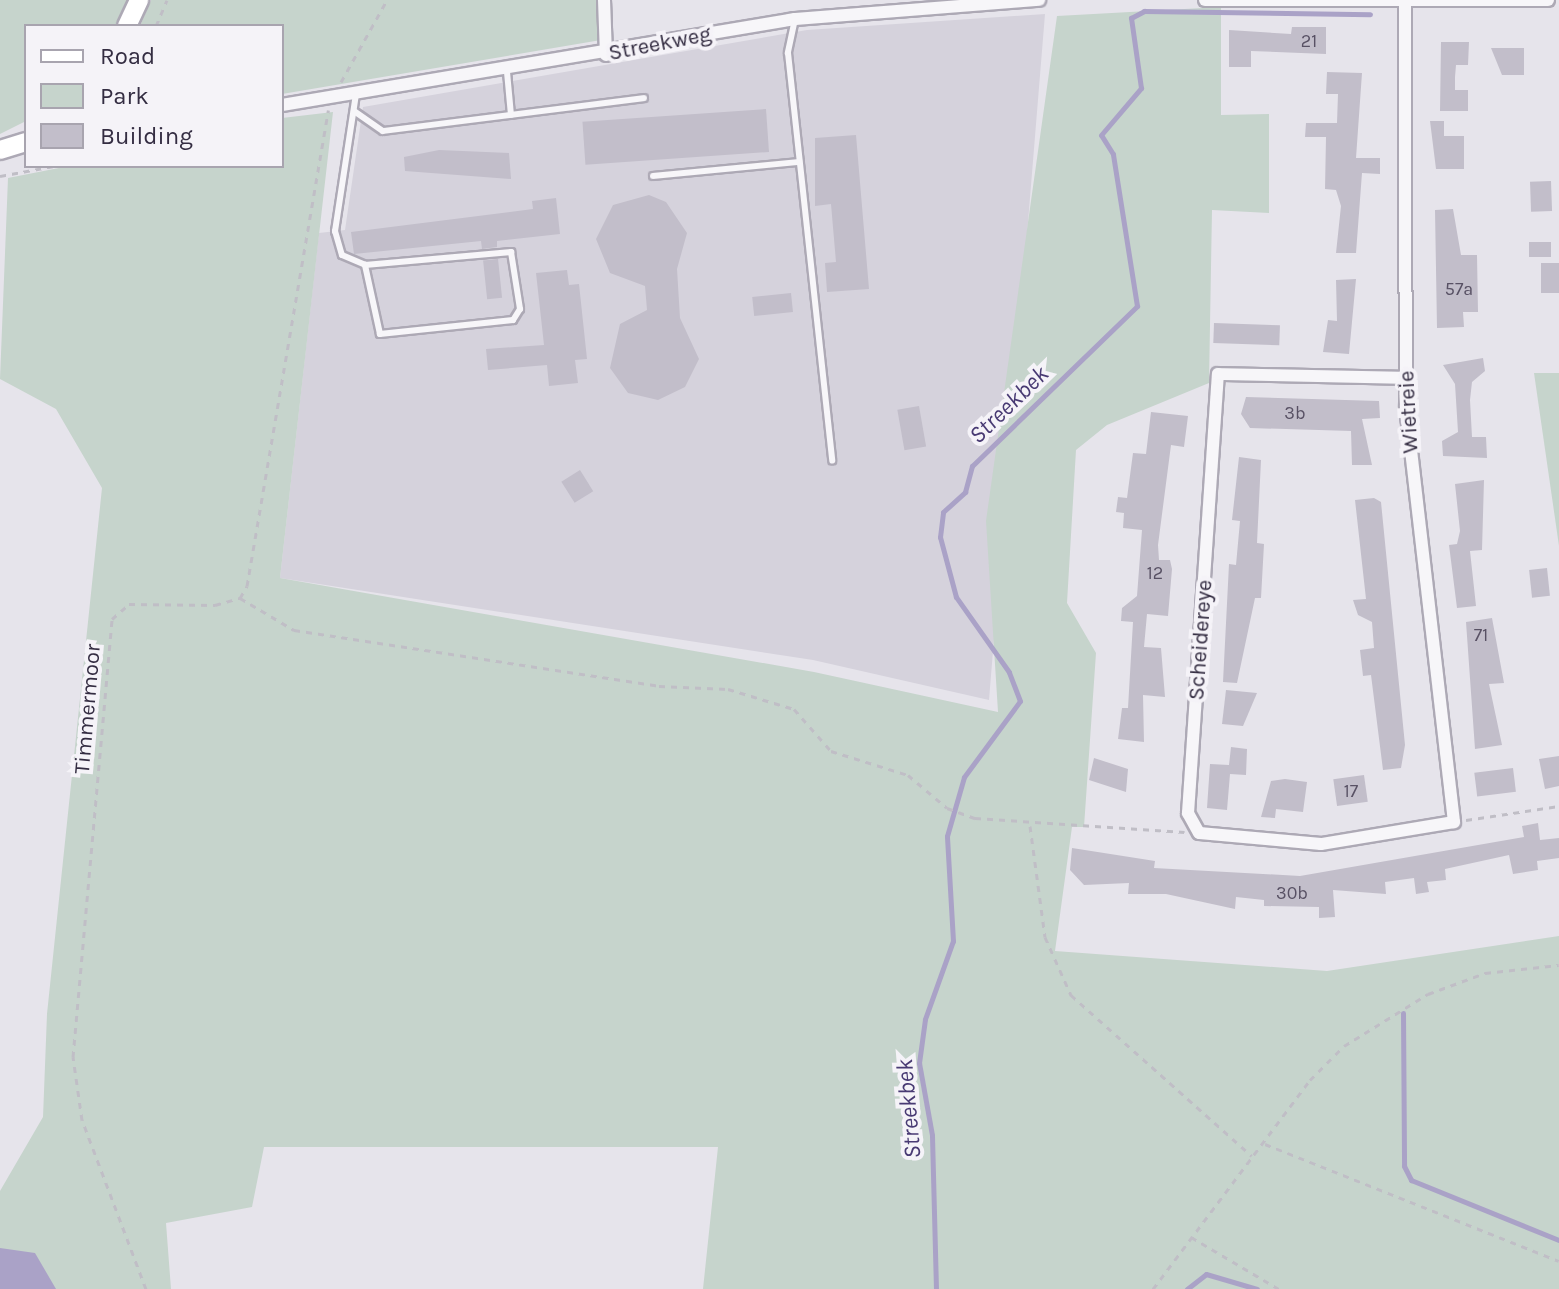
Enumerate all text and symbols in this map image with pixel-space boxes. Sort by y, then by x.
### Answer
street label: Streekweg [606,21,714,67]
legend [24,24,284,168]
house number: 21 [1301,30,1317,52]
text: Road [100,42,155,70]
text: Park [100,82,149,110]
text: Building [100,122,193,150]
house number: 57a [1445,278,1473,300]
water label: Streekbek [963,360,1055,450]
street label: Wietreie [1394,370,1424,454]
house number: 3b [1284,402,1306,424]
house number: 12 [1147,562,1163,584]
street label: Scheidereye [1184,579,1218,701]
house number: 71 [1474,624,1488,646]
street label: Timmermoor [69,643,107,775]
house number: 17 [1344,780,1358,802]
house number: 30b [1276,882,1308,904]
water label: Streekbek [890,1058,928,1160]

